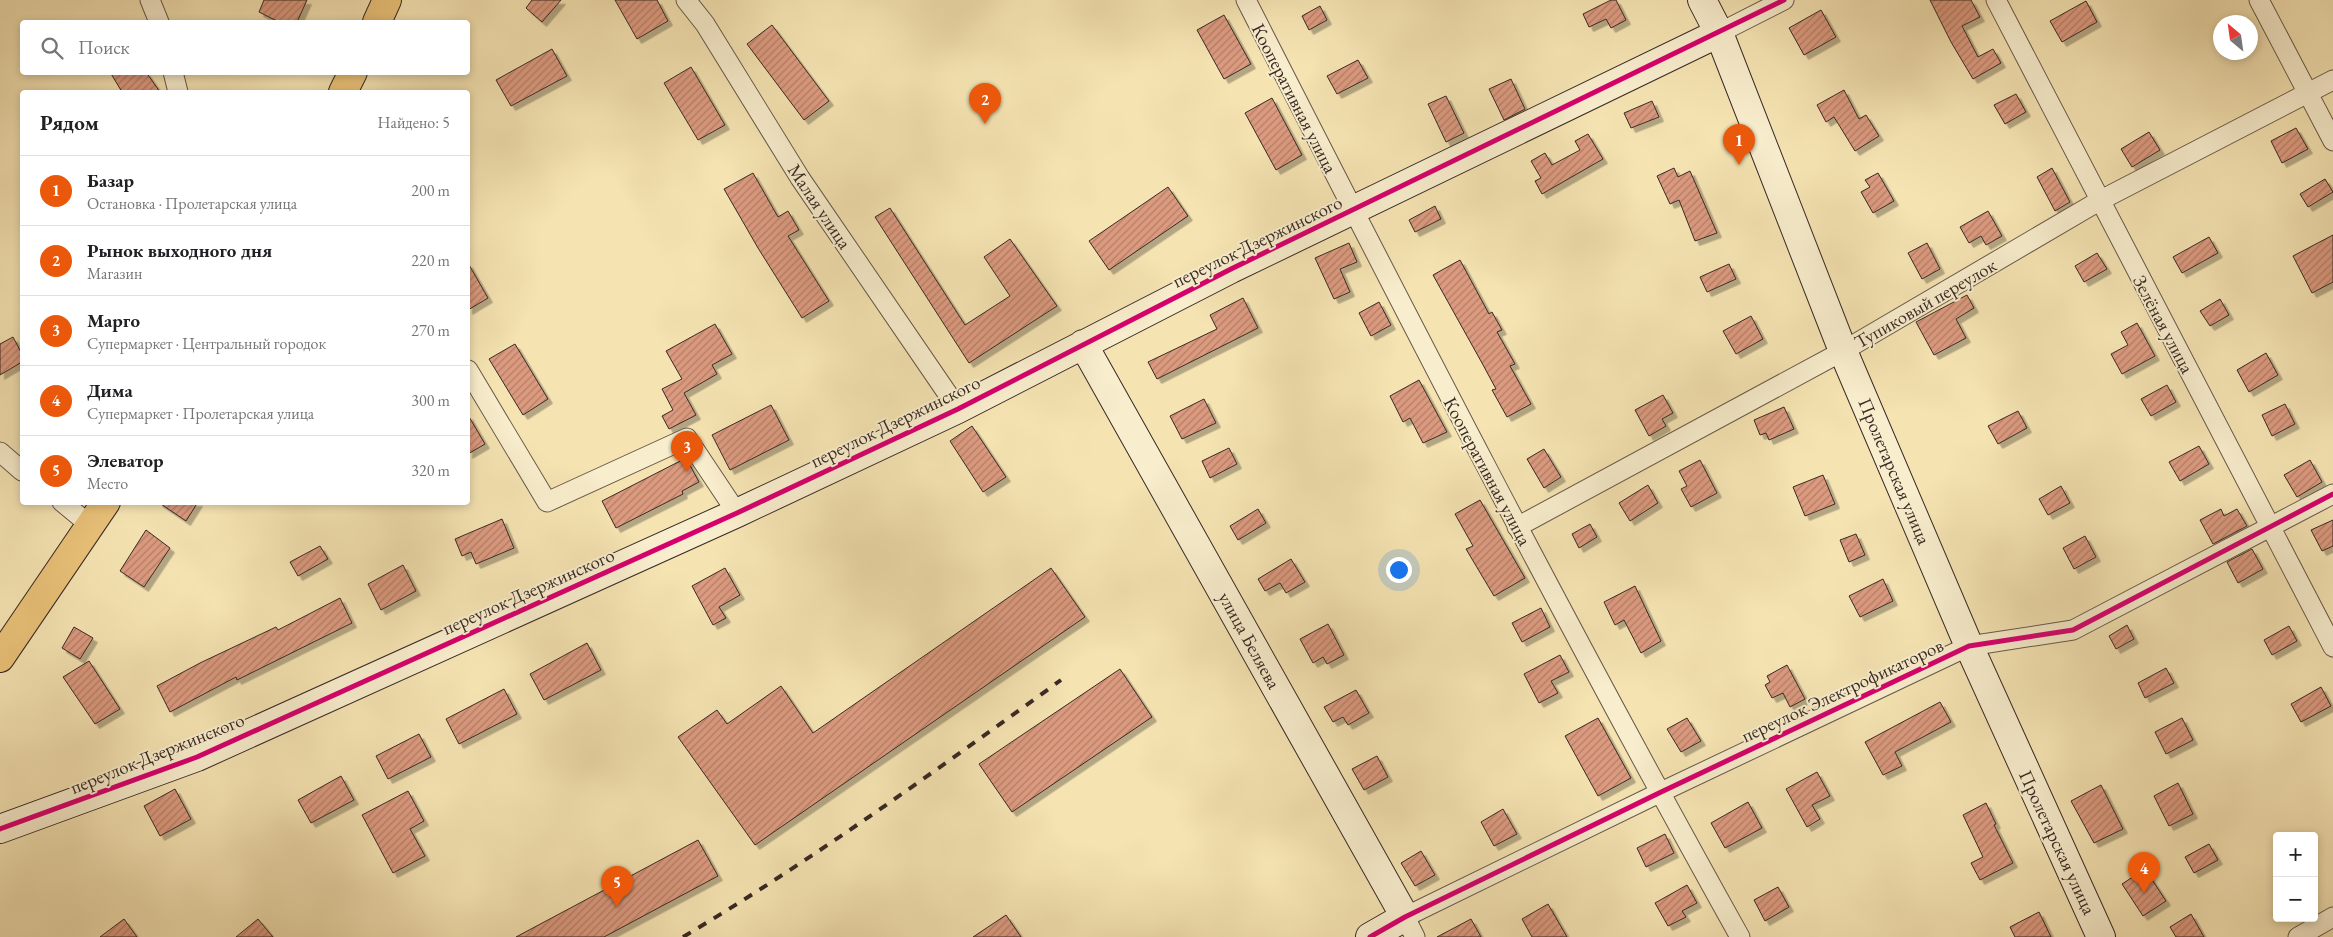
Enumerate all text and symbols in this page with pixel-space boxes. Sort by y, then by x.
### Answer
north arrow [2213,15,2258,60]
street label: Кооперативная улица [1246,19,1343,178]
search box [20,20,470,75]
icon: search [38,34,66,62]
text: Поиск [78,35,130,60]
pin: 2 [969,83,1001,124]
text: Рядом [40,109,99,136]
text: Найдено: 5 [378,112,450,133]
pin: 1 [1723,124,1755,165]
street label: Малая улица [782,159,857,254]
text: Базар [87,168,134,193]
text: 1 [52,180,60,201]
text: 200 m [411,180,450,201]
street label: переулок Дзержинского [1168,189,1346,293]
text: Остановка · Пролетарская улица [87,193,297,214]
text: Рынок выходного дня [87,238,272,263]
text: 2 [52,250,60,271]
text: 220 m [411,250,450,271]
street label: Тупиковый переулок [1850,253,2001,354]
text: Магазин [87,263,142,284]
street label: Зелёная улица [2127,271,2200,378]
text: Марго [87,308,140,333]
text: 3 [52,320,60,341]
text: 270 m [411,320,450,341]
text: Супермаркет · Центральный городок [87,333,326,354]
street label: переулок Дзержинского [806,369,984,473]
text: Дима [87,378,133,403]
text: 4 [52,390,60,411]
text: 300 m [411,390,450,411]
street label: Кооперативная улица [1438,393,1538,550]
street label: Пролетарская улица [1852,394,1937,549]
text: Супермаркет · Пролетарская улица [87,403,314,424]
pin: 3 [671,431,703,472]
text: Элеватор [87,448,163,473]
text: 5 [52,460,60,481]
text: 320 m [411,460,450,481]
text: Место [87,473,128,494]
street label: переулок Дзержинского [438,542,618,641]
your location [1386,557,1412,583]
street label: улица Беляева [1213,587,1287,694]
street label: переулок Электрофикаторов [1737,633,1947,748]
street label: переулок Дзержинского [66,707,248,800]
street label: Пролетарская улица [2013,766,2102,919]
map controls [2273,832,2318,922]
button: + [2273,832,2318,877]
pin: 4 [2128,852,2160,893]
pin: 5 [601,866,633,907]
button: − [2273,877,2318,922]

